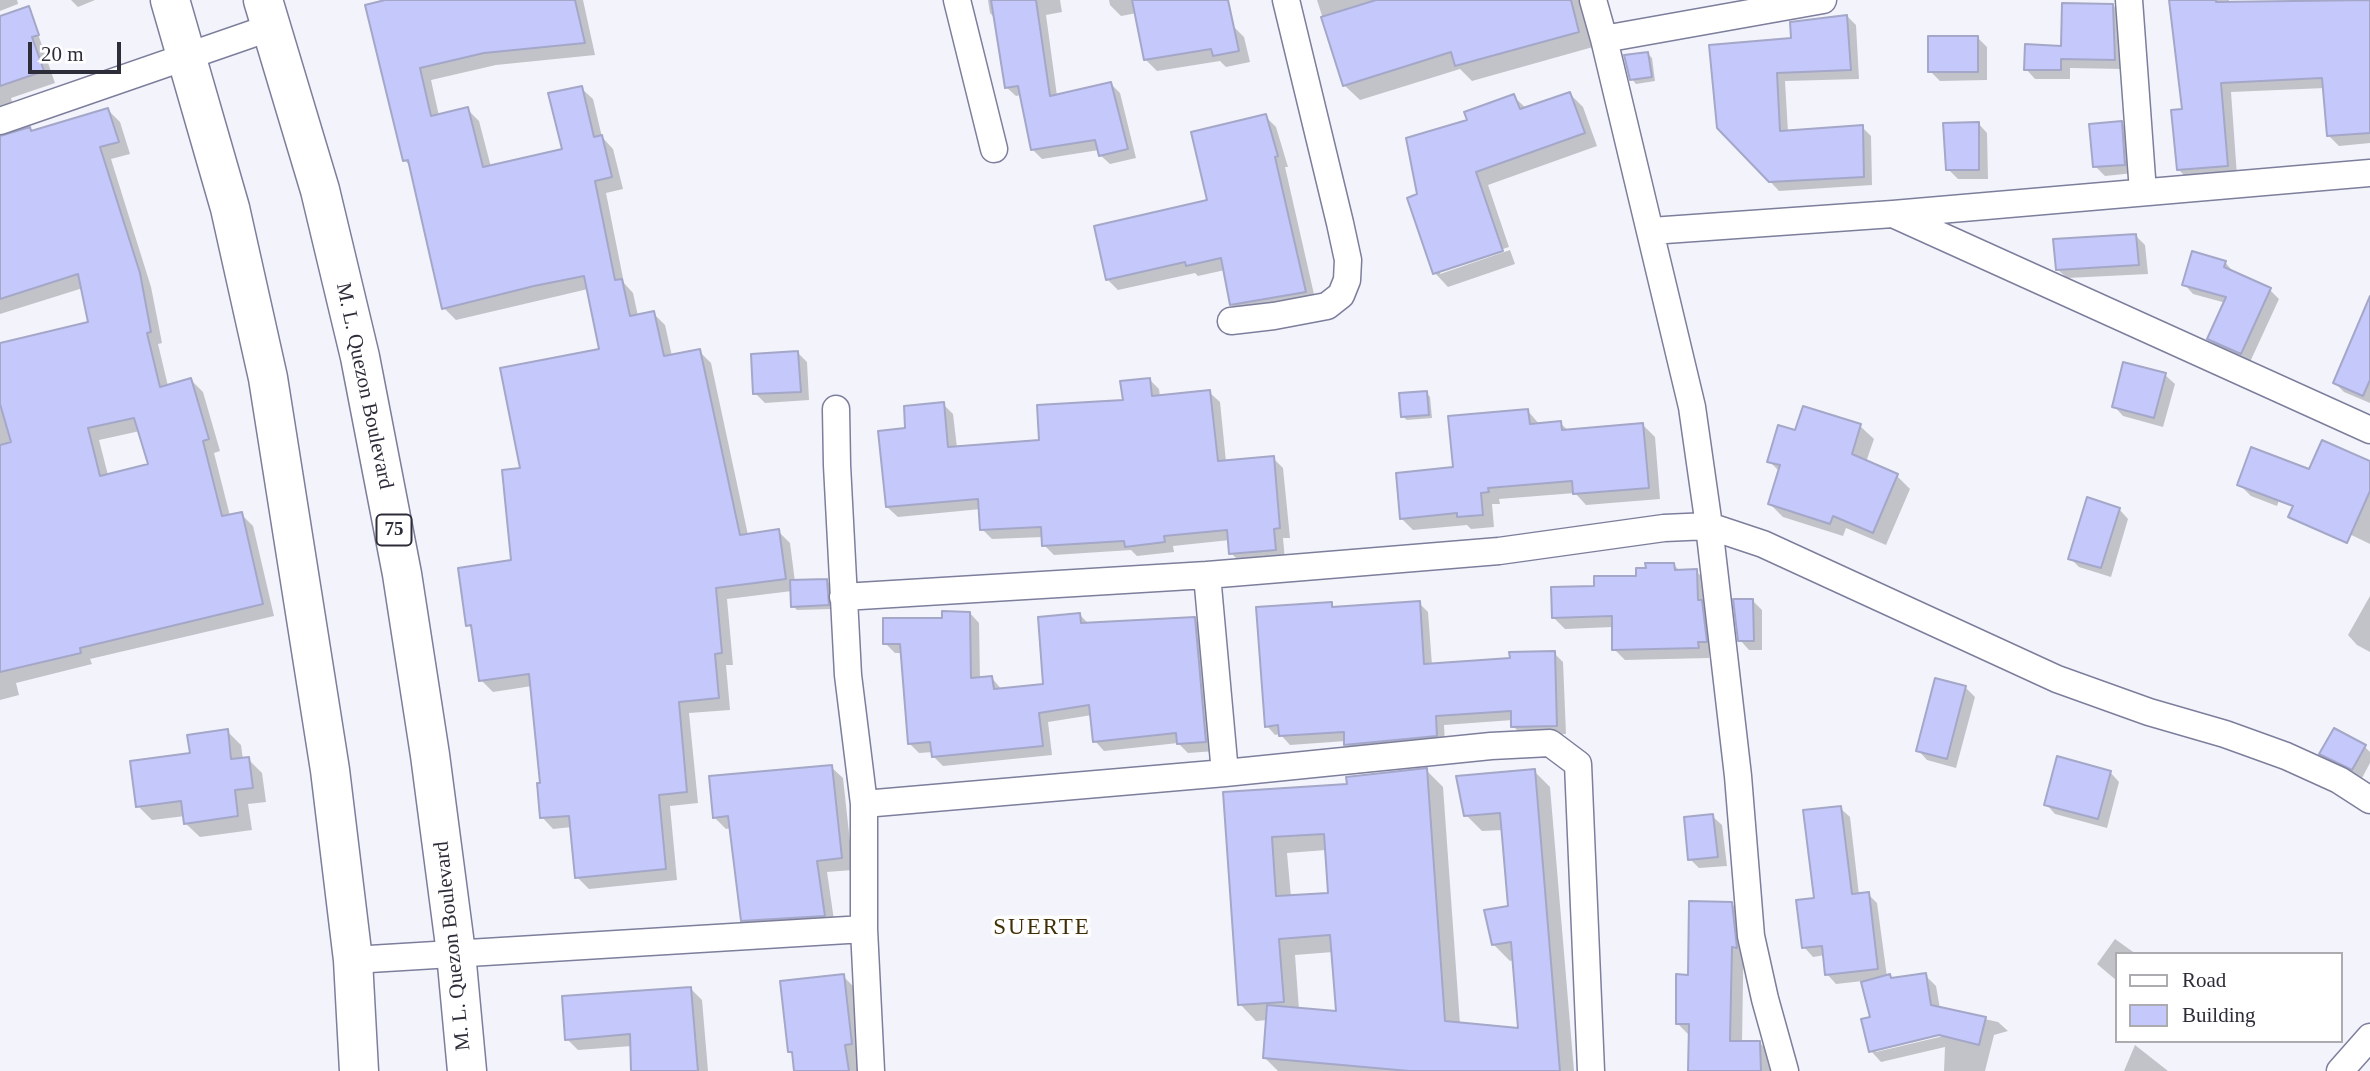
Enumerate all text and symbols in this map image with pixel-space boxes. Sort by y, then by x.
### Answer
scale bar [32,28,124,72]
text: 20 m [41,42,84,66]
street label: M. L. Quezon Boulevard [330,280,398,492]
road number: 75 [376,514,412,545]
street label: M. L. Quezon Boulevard [429,840,477,1052]
district label: SUERTE [994,914,1090,942]
legend [2114,952,2342,1043]
text: Road [2182,968,2226,992]
text: Building [2182,1003,2256,1027]

